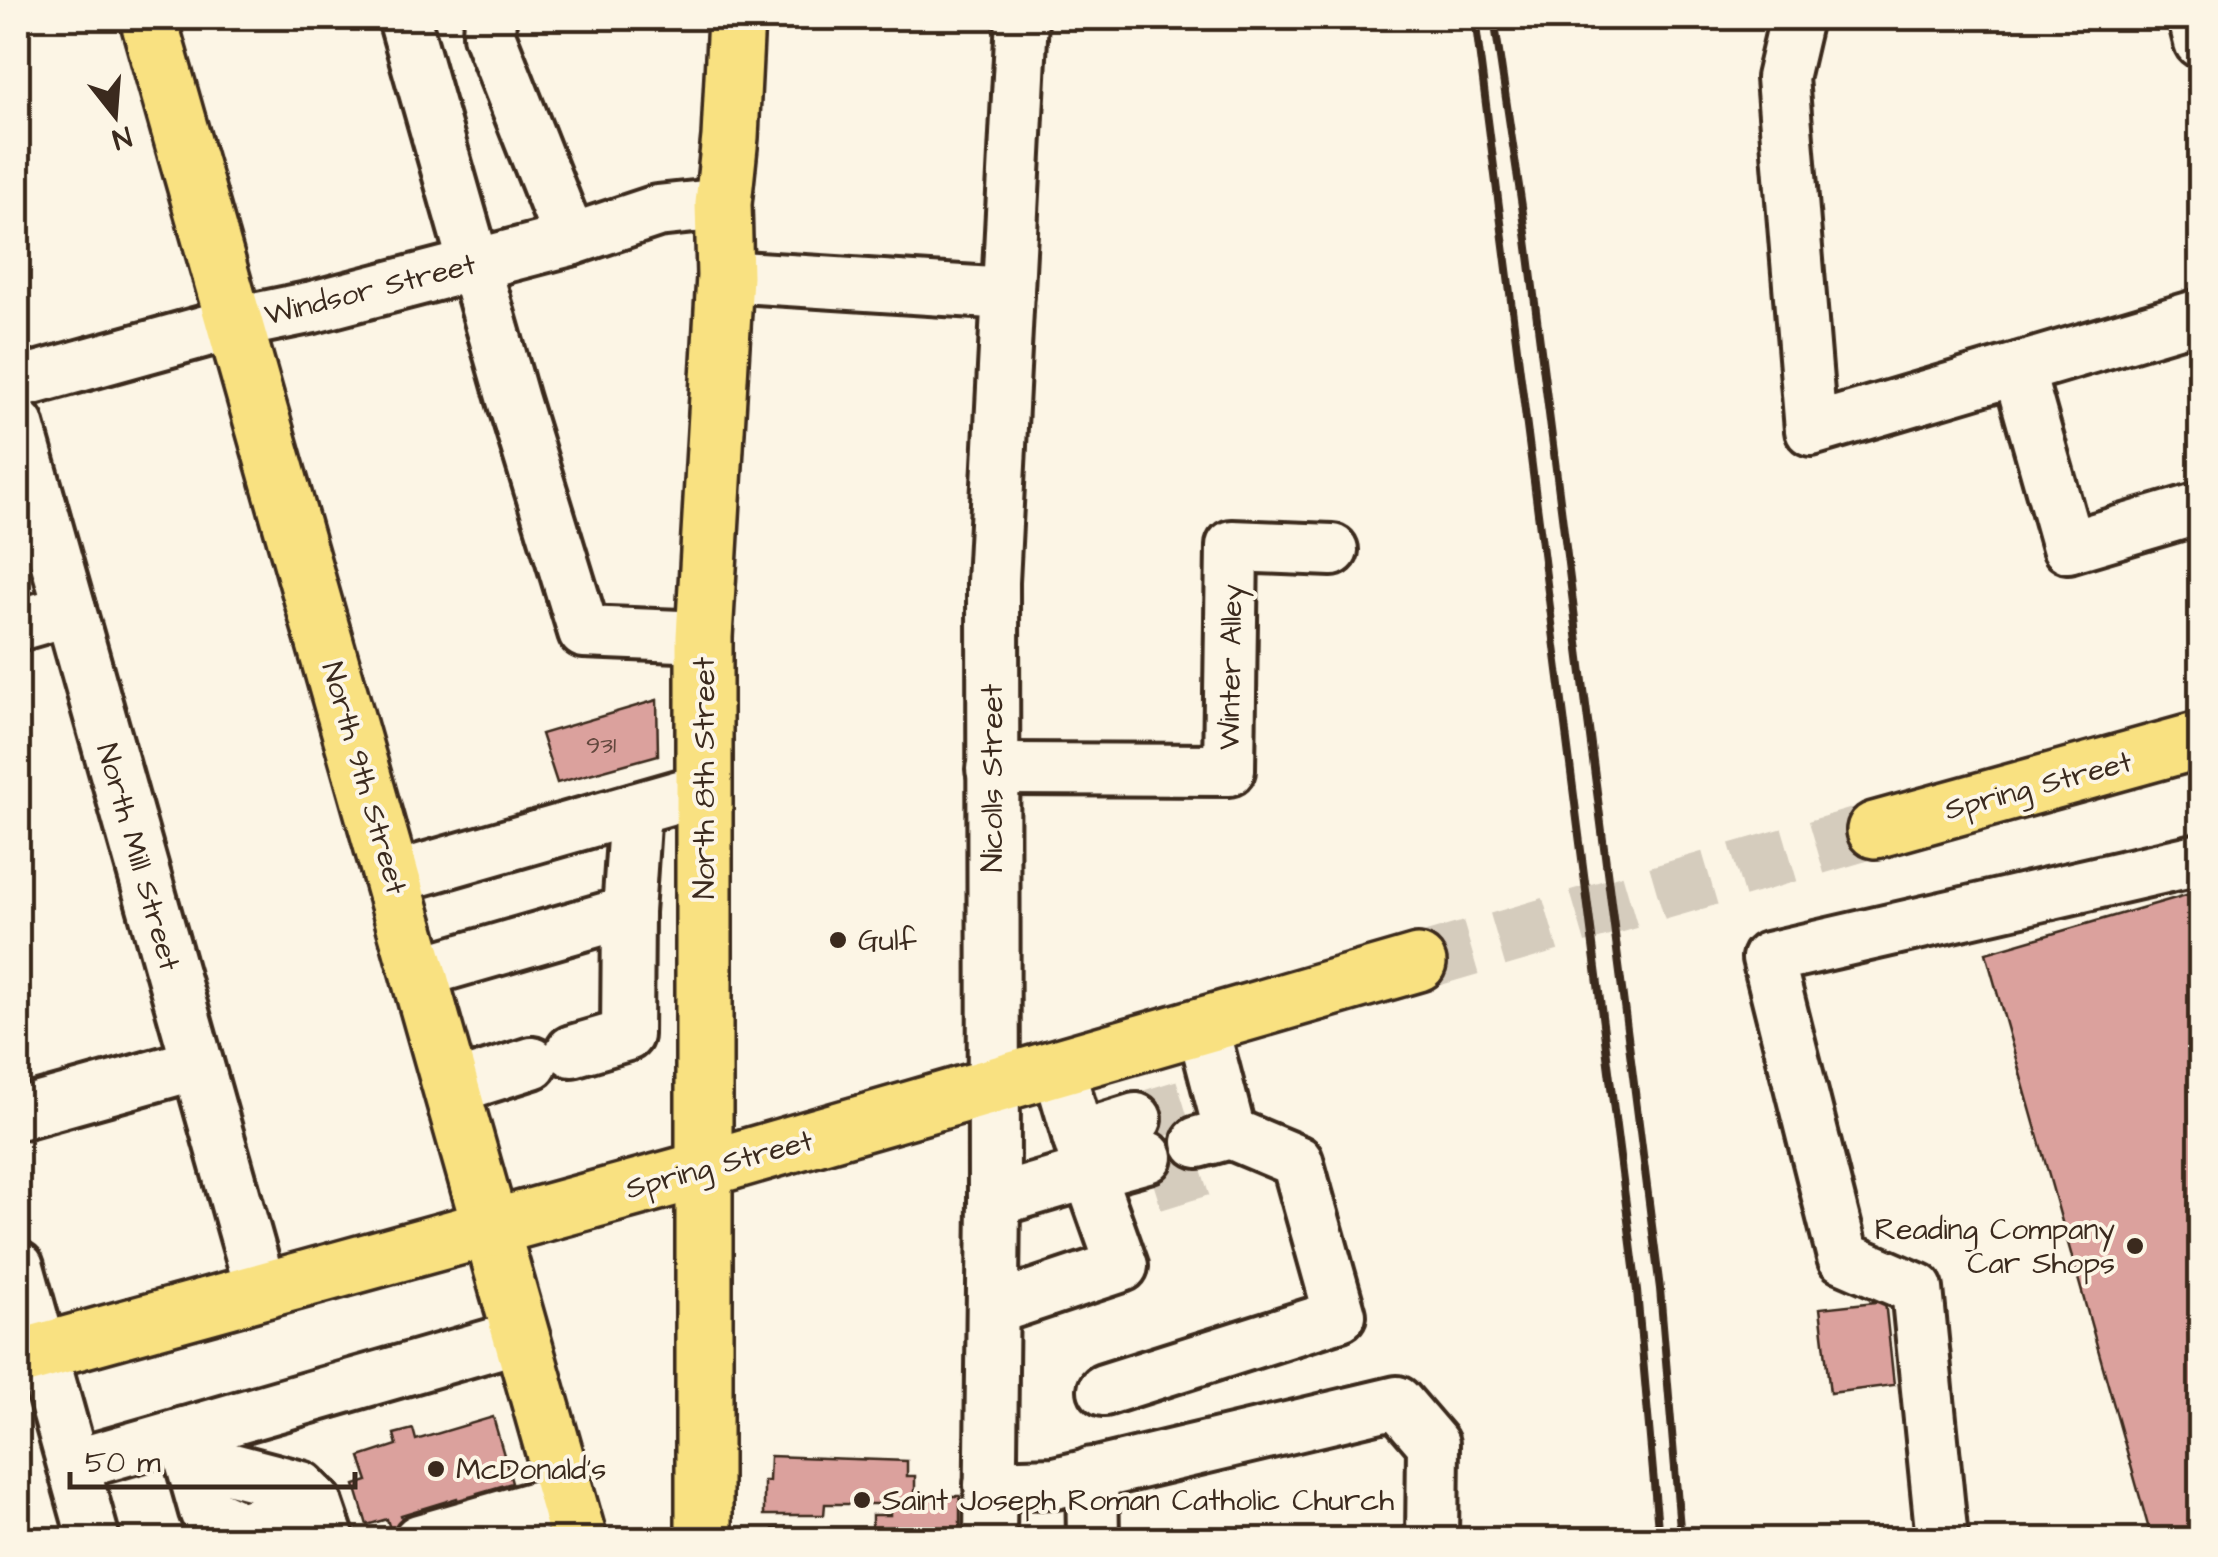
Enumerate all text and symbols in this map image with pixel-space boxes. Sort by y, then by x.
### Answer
north arrow [65,65,165,165]
text: N [107,116,136,159]
street label: Windsor Street [260,243,480,336]
street label: Winter Alley [1209,584,1254,750]
street label: North 9th Street [311,657,417,899]
street label: North 8th Street [684,657,726,899]
street label: Nicolls Street [972,684,1014,872]
house number: 931 [586,728,616,763]
street label: North Mill Street [86,739,191,976]
street label: Spring Street [1940,741,2137,832]
place label: Gulf [858,920,917,962]
marker: Gulf [827,929,849,951]
street label: Spring Street [621,1120,818,1211]
place label: Reading Company Car Shops [1875,1209,2115,1285]
marker: Reading Company Car Shops [2124,1235,2146,1257]
scale bar [70,1427,355,1489]
text: 50 m [85,1442,161,1484]
place label: McDonald's [456,1449,606,1491]
marker: McDonald's [425,1458,447,1480]
place label: Saint Joseph Roman Catholic Church [882,1480,1394,1522]
marker: Saint Joseph Roman Catholic Church [851,1489,873,1511]

